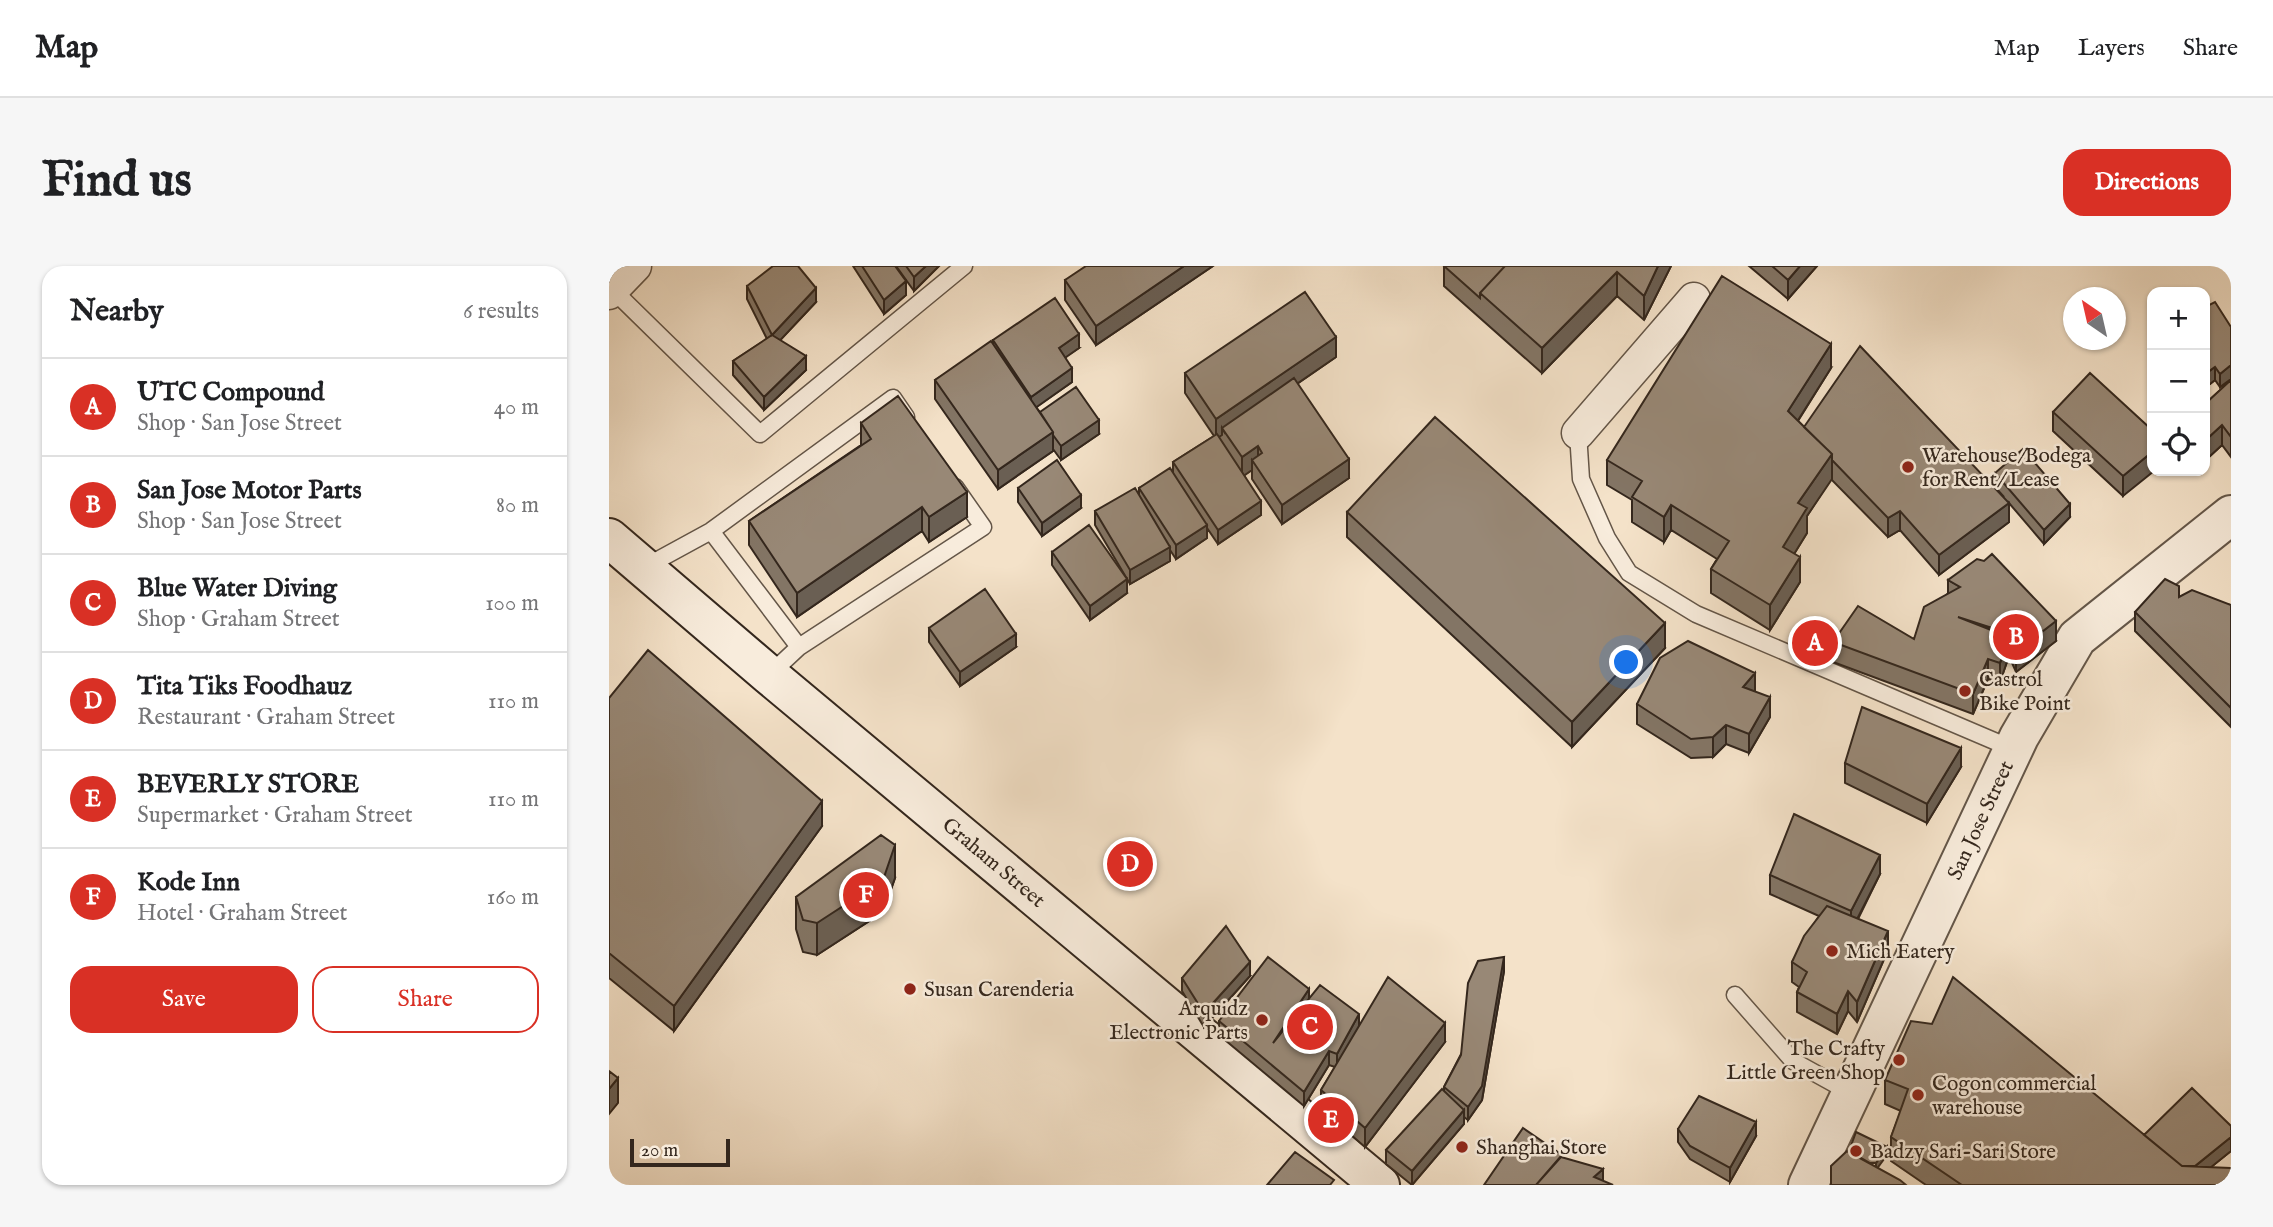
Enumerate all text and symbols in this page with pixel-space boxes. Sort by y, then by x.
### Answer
text: Map [35,27,98,69]
text: Map [1994,33,2040,64]
text: Layers [2078,33,2145,64]
text: Share [2183,33,2238,64]
button: Directions [2063,149,2231,216]
text: Find us [42,151,192,213]
north arrow [2063,287,2126,350]
map controls [2147,287,2210,476]
button: + [2147,287,2210,350]
text: Nearby [70,293,163,331]
text: 6 results [463,297,539,326]
button: − [2147,350,2210,413]
text: UTC Compound [137,376,324,409]
text: A [85,393,101,422]
text: 40 m [494,393,539,422]
text: Shop · San Jose Street [137,409,342,438]
button: locate [2147,413,2210,476]
place label: Warehouse/Bodega for Rent/ Lease [1922,443,2092,494]
marker: Warehouse/Bodega for Rent/ Lease [1900,459,1916,475]
text: San Jose Motor Parts [137,474,362,507]
text: B [85,491,101,520]
text: 80 m [496,491,539,520]
text: Shop · San Jose Street [137,507,342,536]
text: Blue Water Diving [137,572,337,605]
text: C [85,589,101,618]
text: 100 m [485,589,539,618]
text: Shop · Graham Street [137,605,340,634]
pin: B [1993,611,2039,663]
pin: A [1792,617,1838,669]
your location [1609,645,1643,679]
place label: Castrol Bike Point [1979,667,2071,718]
text: Tita Tiks Foodhauz [137,670,352,703]
marker: Castrol Bike Point [1957,683,1973,699]
text: D [84,687,102,716]
text: 110 m [488,687,539,716]
text: Restaurant · Graham Street [137,703,395,732]
street label: San Jose Street [1942,757,2021,885]
text: BEVERLY STORE [137,768,359,801]
text: E [85,785,101,814]
text: 110 m [488,785,539,814]
text: Supermarket · Graham Street [137,801,413,830]
street label: Graham Street [936,812,1050,914]
pin: D [1107,838,1153,890]
text: Kode Inn [137,866,240,899]
pin: F [843,869,889,921]
text: F [86,883,100,912]
text: 160 m [487,883,539,912]
text: Hotel · Graham Street [137,899,347,928]
place label: Mich Eatery [1846,939,1955,966]
marker: Mich Eatery [1824,943,1840,959]
button: Save [70,966,298,1033]
button: Share [312,966,539,1033]
place label: Susan Carenderia [924,977,1075,1004]
marker: Susan Carenderia [902,981,918,997]
place label: Arquidz Electronic Parts [1109,996,1248,1047]
pin: C [1287,1001,1333,1053]
marker: Arquidz Electronic Parts [1254,1012,1270,1028]
place label: The Crafty Little Green Shop [1726,1036,1886,1087]
marker: The Crafty Little Green Shop [1891,1052,1907,1068]
place label: Cogon commercial warehouse [1932,1071,2096,1122]
marker: Cogon commercial warehouse [1910,1087,1926,1103]
pin: E [1308,1094,1354,1146]
place label: Shanghai Store [1476,1135,1607,1162]
scale bar [630,1136,730,1168]
text: 20 m [641,1139,678,1163]
marker: Shanghai Store [1454,1139,1470,1155]
place label: Badzy Sari-Sari Store [1870,1139,2056,1166]
marker: Badzy Sari-Sari Store [1848,1143,1864,1159]

